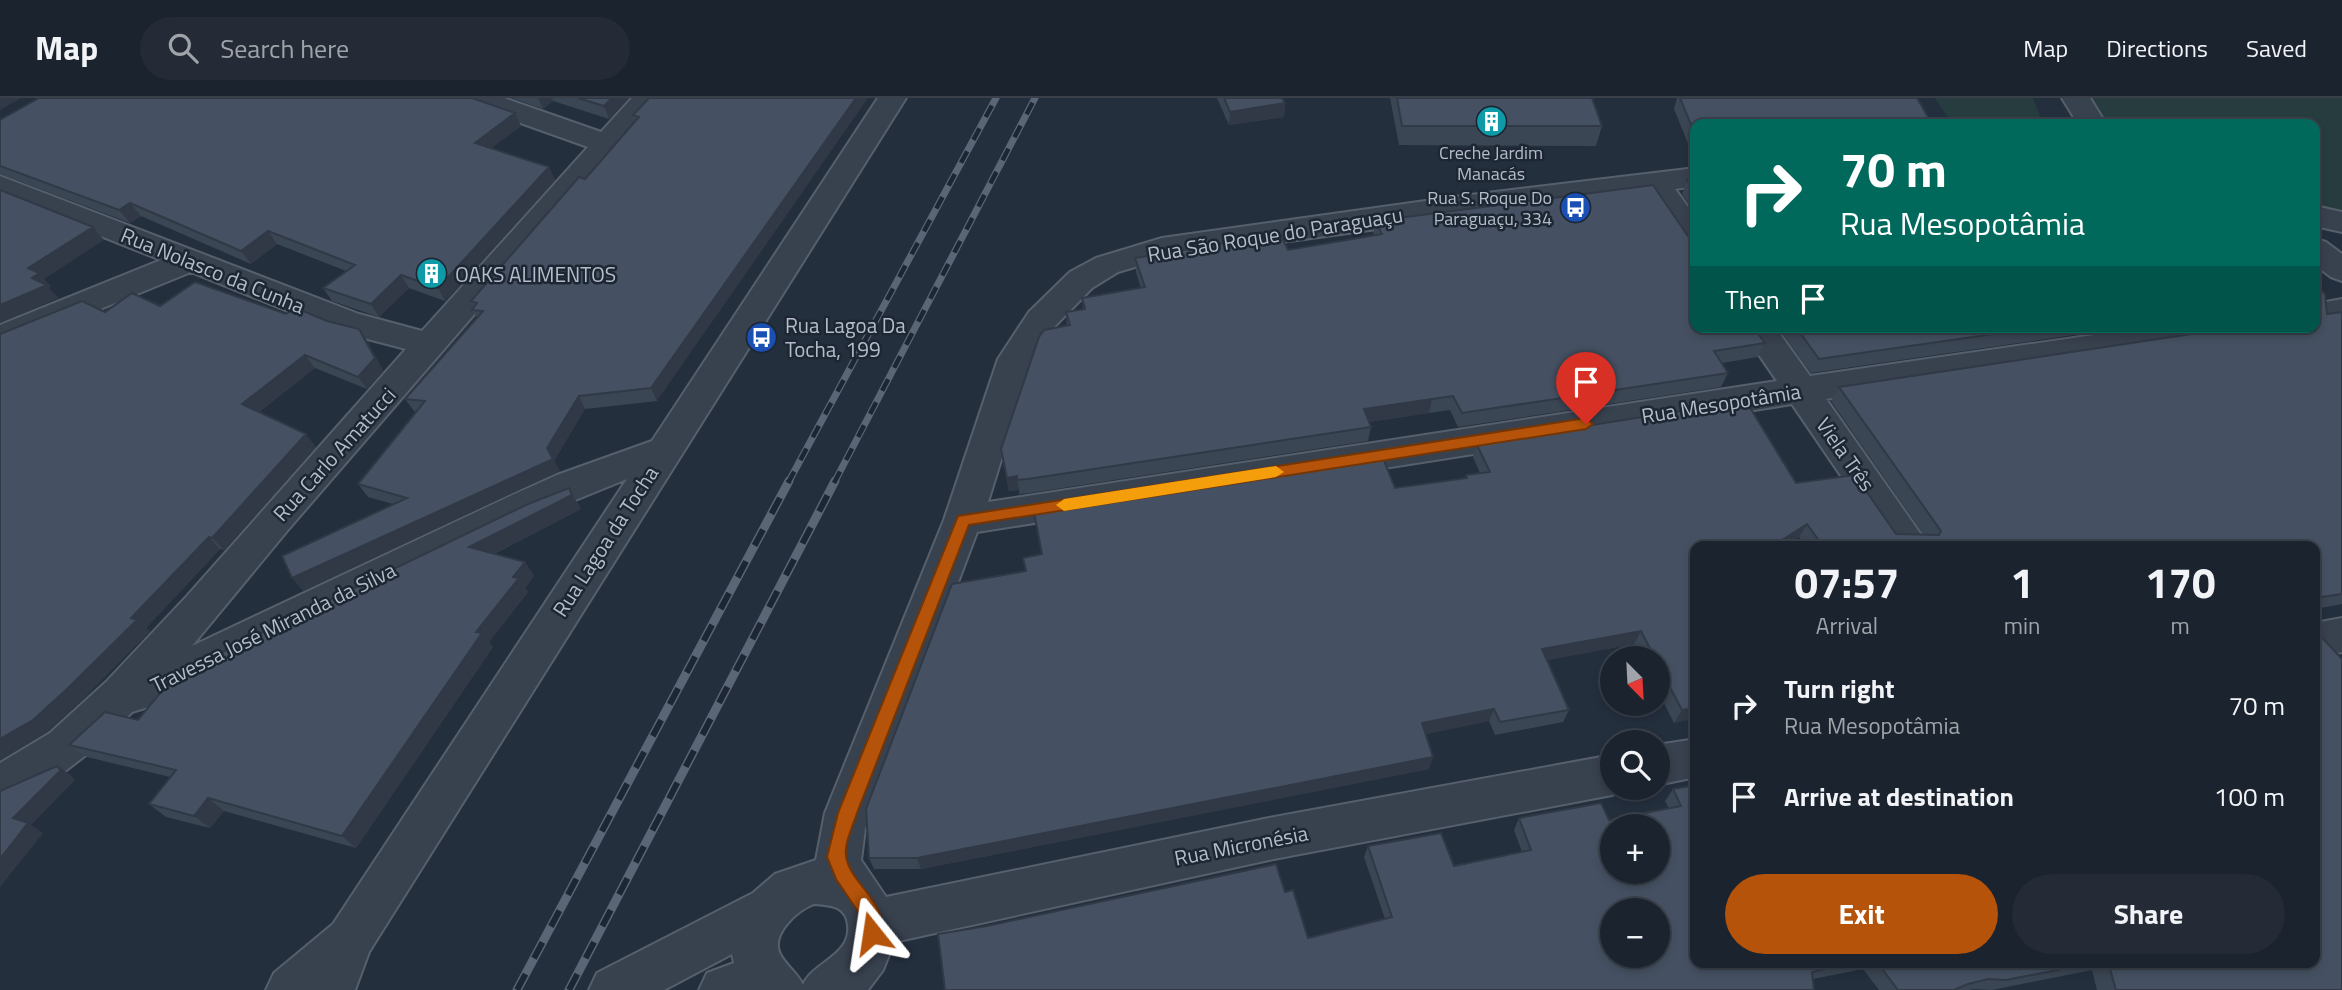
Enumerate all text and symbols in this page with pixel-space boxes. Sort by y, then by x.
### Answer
search box [140,17,630,80]
text: Map [35,23,98,73]
icon: search [164,29,202,67]
text: Search here [220,29,349,68]
text: Map [2023,30,2068,66]
text: Directions [2106,30,2208,66]
text: Saved [2246,30,2307,66]
building icon: Creche Jardim Manacás [1474,105,1508,139]
text: 70 m [1840,131,1947,206]
place label: Creche Jardim Manacás [1439,139,1543,187]
icon: right [1725,147,1816,238]
place label: Rua S. Roque Do Paraguaçu, 334 [1427,184,1552,232]
bus stop icon: Rua S. Roque Do Paraguaçu, 334 [1558,190,1592,224]
street label: Rua São Roque do Paraguaçu [1145,198,1405,270]
text: Rua Mesopotâmia [1840,199,2085,247]
street label: Rua Nolasco da Cunha [116,218,310,322]
building icon: OAKS ALIMENTOS [415,257,449,291]
place label: OAKS ALIMENTOS [455,258,616,290]
text: Then [1725,280,1780,319]
icon: arrive [1794,280,1832,318]
place label: Rua Lagoa Da Tocha, 199 [785,309,906,365]
bus stop icon: Rua Lagoa Da Tocha, 199 [745,320,779,354]
pin [1556,352,1616,424]
icon: arrive [1567,363,1605,401]
street label: Rua Mesopotâmia [1639,375,1803,431]
street label: Rua Carlo Amatucci [265,380,403,528]
street label: Viela Três [1809,410,1883,498]
street label: Rua Lagoa da Tocha [544,459,666,623]
text: 07:57 [1794,550,1899,614]
text: 1 [2010,550,2034,614]
text: 170 [2145,550,2215,614]
street label: Travessa José Miranda da Silva [145,553,401,700]
text: Arrival [1816,608,1878,643]
text: min [2004,608,2040,643]
text: m [2171,608,2190,643]
north arrow [1600,646,1670,716]
map controls [1600,646,1670,968]
text: Turn right [1784,669,1895,708]
text: 70 m [2228,686,2285,725]
icon: right [1725,687,1763,725]
text: Rua Mesopotâmia [1784,708,1960,743]
button: search [1600,730,1670,800]
text: Arrive at destination [1784,777,2014,816]
text: 100 m [2214,777,2285,816]
icon: arrive [1725,778,1763,816]
button: + [1600,814,1670,884]
street label: Rua Micronésia [1171,816,1311,874]
button: Exit [1725,874,1998,954]
button: Share [2012,874,2285,954]
position arrow [835,896,909,970]
button: − [1600,898,1670,968]

